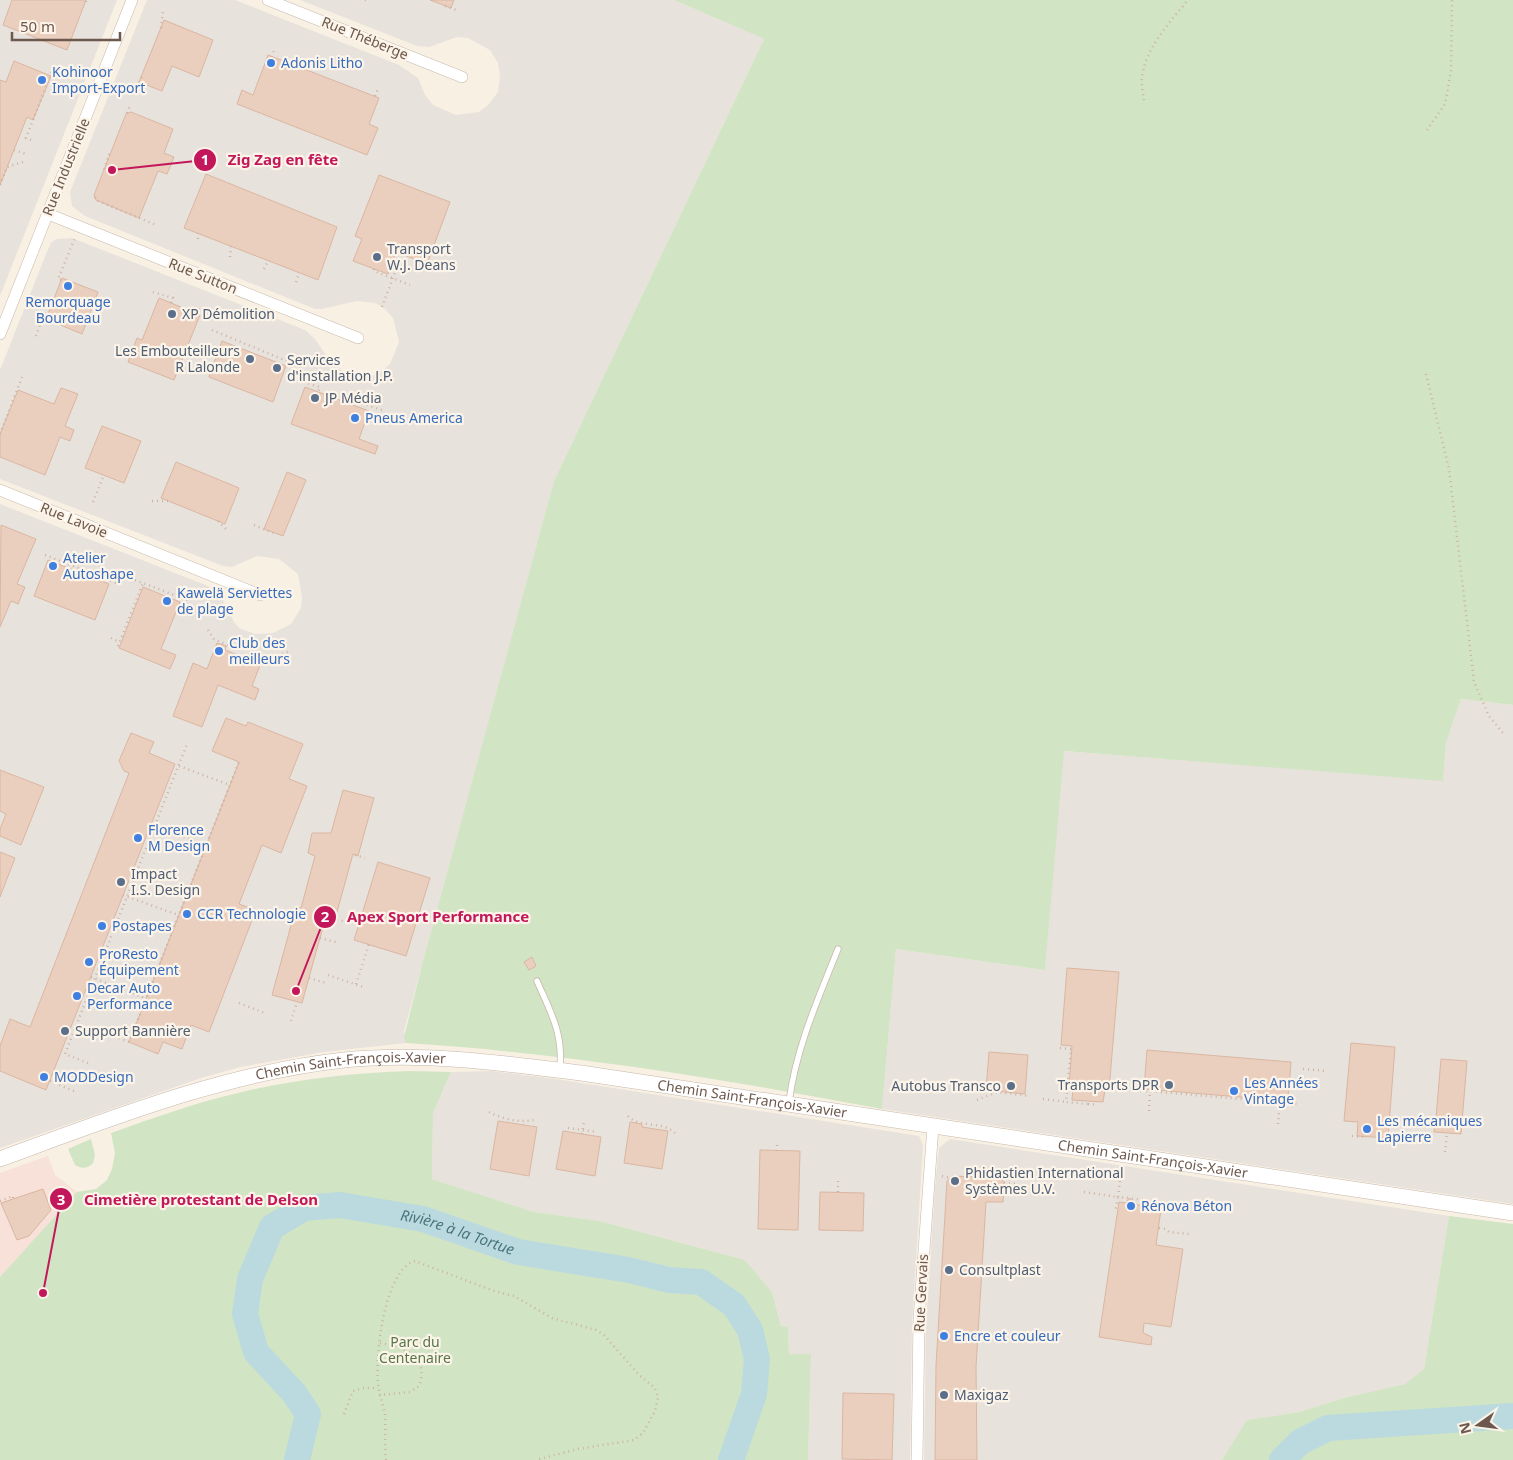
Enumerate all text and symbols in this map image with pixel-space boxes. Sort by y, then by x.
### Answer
scale bar [12,10,120,42]
street label: Rue Théberge [319,12,411,64]
text: 50 m [20,16,55,36]
place label: Adonis Litho [281,53,363,72]
marker: Adonis Litho [265,57,277,69]
place label: Kohinoor Import-Export [52,62,145,97]
marker: Kohinoor Import-Export [36,74,48,86]
street label: Rue Industrielle [37,115,94,218]
callout: Zig Zag en fête [193,145,348,175]
text: 1 [201,149,209,169]
text: Zig Zag en fête [228,149,338,169]
place label: Transport W.J. Deans [387,239,456,274]
marker: Transport W.J. Deans [371,251,383,263]
street label: Rue Sutton [166,253,240,298]
marker: Remorquage Bourdeau [62,280,74,292]
place label: Remorquage Bourdeau [25,292,111,327]
place label: XP Démolition [182,304,275,323]
marker: XP Démolition [166,308,178,320]
place label: Les Embouteilleurs R Lalonde [115,341,240,376]
place label: Services d'installation J.P. [287,350,393,385]
marker: Les Embouteilleurs R Lalonde [244,353,256,365]
marker: Services d'installation J.P. [271,362,283,374]
place label: JP Média [323,388,382,407]
marker: JP Média [309,392,321,404]
place label: Pneus America [365,408,463,427]
marker: Pneus America [349,412,361,424]
street label: Rue Lavoie [38,497,111,542]
place label: Atelier Autoshape [63,548,134,583]
marker: Atelier Autoshape [47,560,59,572]
place label: Kawelä Serviettes de plage [177,583,293,618]
marker: Kawelä Serviettes de plage [161,595,173,607]
place label: Club des meilleurs [229,633,290,668]
marker: Club des meilleurs [213,645,225,657]
place label: Florence M Design [148,820,210,855]
marker: Florence M Design [132,832,144,844]
place label: Impact I.S. Design [131,864,200,899]
marker: Impact I.S. Design [115,876,127,888]
callout: Apex Sport Performance [312,902,539,932]
place label: CCR Technologie [197,904,306,923]
text: 2 [321,906,330,926]
text: Apex Sport Performance [347,906,529,926]
marker: CCR Technologie [181,908,193,920]
place label: Postapes [112,916,172,935]
marker: Postapes [96,920,108,932]
place label: ProResto Équipement [99,944,179,979]
marker: ProResto Équipement [83,956,95,968]
place label: Decar Auto Performance [87,978,173,1013]
marker: Decar Auto Performance [71,990,83,1002]
place label: Support Bannière [75,1021,191,1040]
marker: Support Bannière [59,1025,71,1037]
street label: Chemin Saint-François-Xavier [253,1047,447,1084]
place label: MODDesign [54,1067,134,1086]
marker: MODDesign [38,1071,50,1083]
place label: Les Années Vintage [1244,1073,1319,1108]
street label: Chemin Saint-François-Xavier [656,1075,849,1122]
place label: Transports DPR [1058,1075,1159,1094]
place label: Autobus Transco [891,1076,1001,1095]
marker: Transports DPR [1163,1079,1175,1091]
marker: Autobus Transco [1005,1080,1017,1092]
marker: Les Années Vintage [1228,1085,1240,1097]
place label: Les mécaniques Lapierre [1377,1111,1483,1146]
marker: Les mécaniques Lapierre [1361,1123,1373,1135]
street label: Chemin Saint-François-Xavier [1057,1135,1249,1182]
place label: Phidastien International Systèmes U.V. [965,1163,1124,1198]
marker: Phidastien International Systèmes U.V. [949,1175,961,1187]
callout: Cimetière protestant de Delson [49,1184,328,1214]
text: 3 [57,1189,65,1209]
text: Cimetière protestant de Delson [84,1189,318,1209]
place label: Rénova Béton [1141,1196,1232,1215]
marker: Rénova Béton [1125,1200,1137,1212]
water label: Rivière à la Tortue [399,1204,518,1259]
street label: Rue Gervais [909,1253,932,1332]
place label: Consultplast [959,1260,1041,1279]
marker: Consultplast [943,1264,955,1276]
place label: Encre et couleur [954,1326,1061,1345]
marker: Encre et couleur [938,1330,950,1342]
park label: Parc du Centenaire [379,1332,451,1367]
place label: Maxigaz [954,1385,1009,1404]
marker: Maxigaz [938,1389,950,1401]
north arrow [1453,1400,1503,1450]
text: N [1454,1420,1475,1436]

